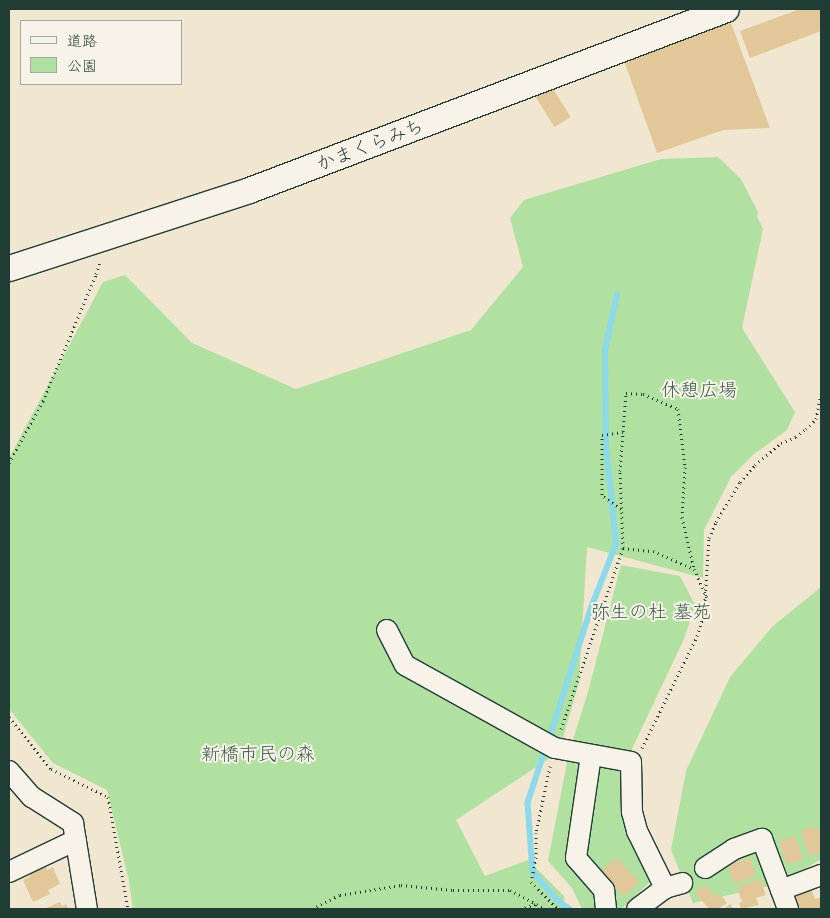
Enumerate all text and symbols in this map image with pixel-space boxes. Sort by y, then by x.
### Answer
legend [20,20,182,85]
text: 道路 [67,31,97,51]
text: 公園 [67,56,97,76]
street label: かまくらみち [313,114,427,176]
park label: 休憩広場 [661,379,737,401]
park label: 弥生の杜 墓苑 [591,601,711,623]
park label: 新橋市民の森 [201,743,315,765]

